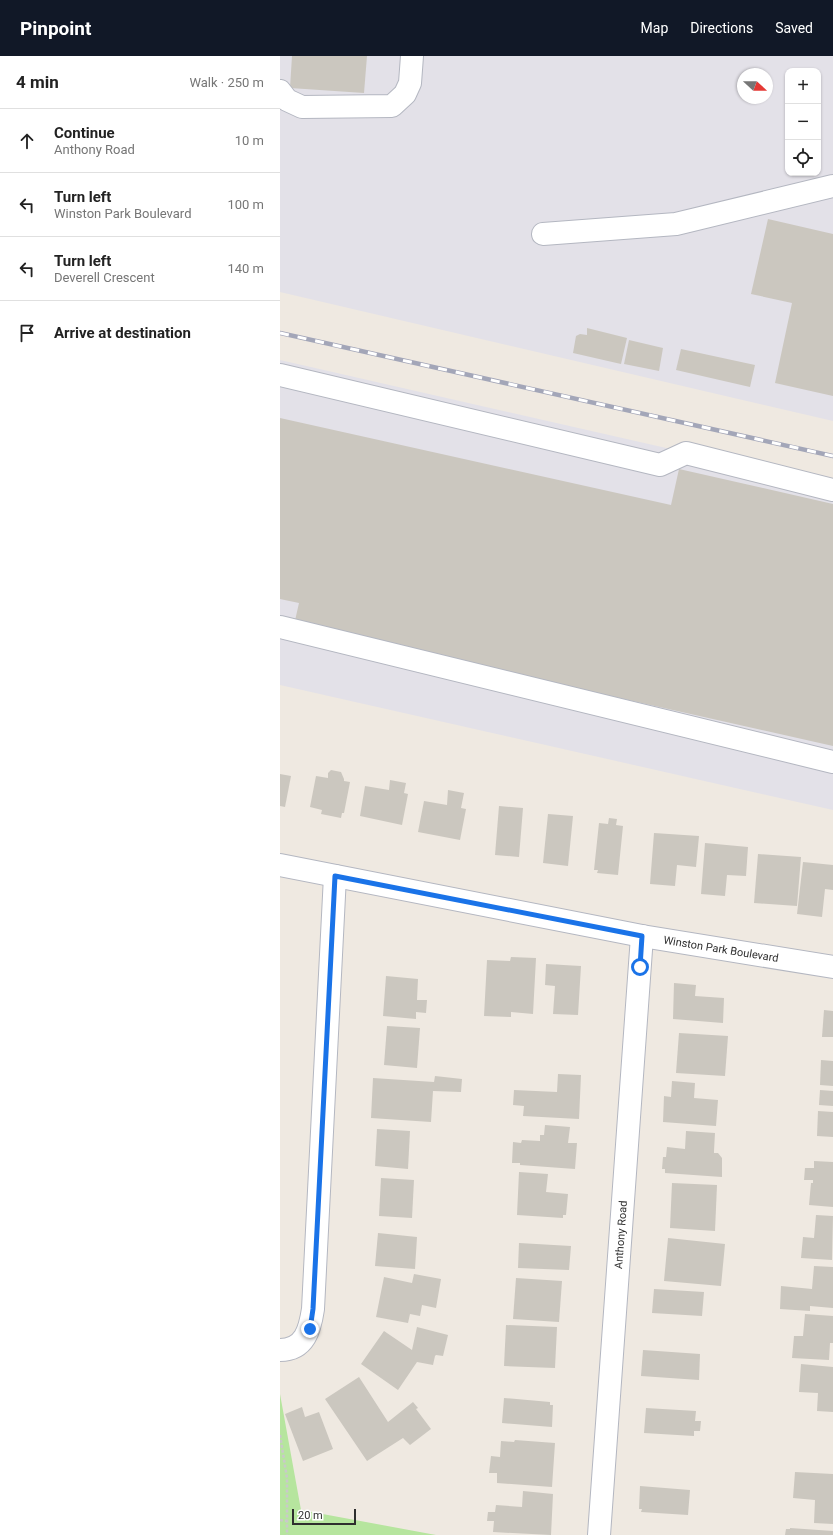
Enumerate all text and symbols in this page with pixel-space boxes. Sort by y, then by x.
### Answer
text: Pinpoint [20,17,91,40]
text: Map [641,20,668,36]
text: Directions [690,20,753,36]
text: Saved [775,20,813,36]
north arrow [737,68,773,104]
map controls [785,68,821,176]
button: + [785,68,821,104]
text: 4 min [16,72,59,92]
text: Walk · 250 m [189,75,264,90]
button: − [785,104,821,140]
text: Continue [54,124,115,142]
icon: ahead [16,130,38,152]
text: 10 m [235,133,264,148]
button: locate [785,140,821,176]
text: Anthony Road [54,142,135,157]
text: Turn left [54,188,111,206]
icon: left [16,194,38,216]
text: 100 m [227,197,264,212]
text: Winston Park Boulevard [54,206,192,221]
text: Turn left [54,252,111,270]
icon: left [16,258,38,280]
text: 140 m [227,261,264,276]
text: Deverell Crescent [54,270,155,285]
icon: arrive [16,322,38,344]
text: Arrive at destination [54,324,191,342]
street label: Winston Park Boulevard [663,933,780,965]
route start [631,958,649,976]
street label: Anthony Road [612,1200,629,1269]
route end [301,1320,319,1338]
scale bar [292,1507,356,1526]
text: 20 m [298,1509,323,1522]

